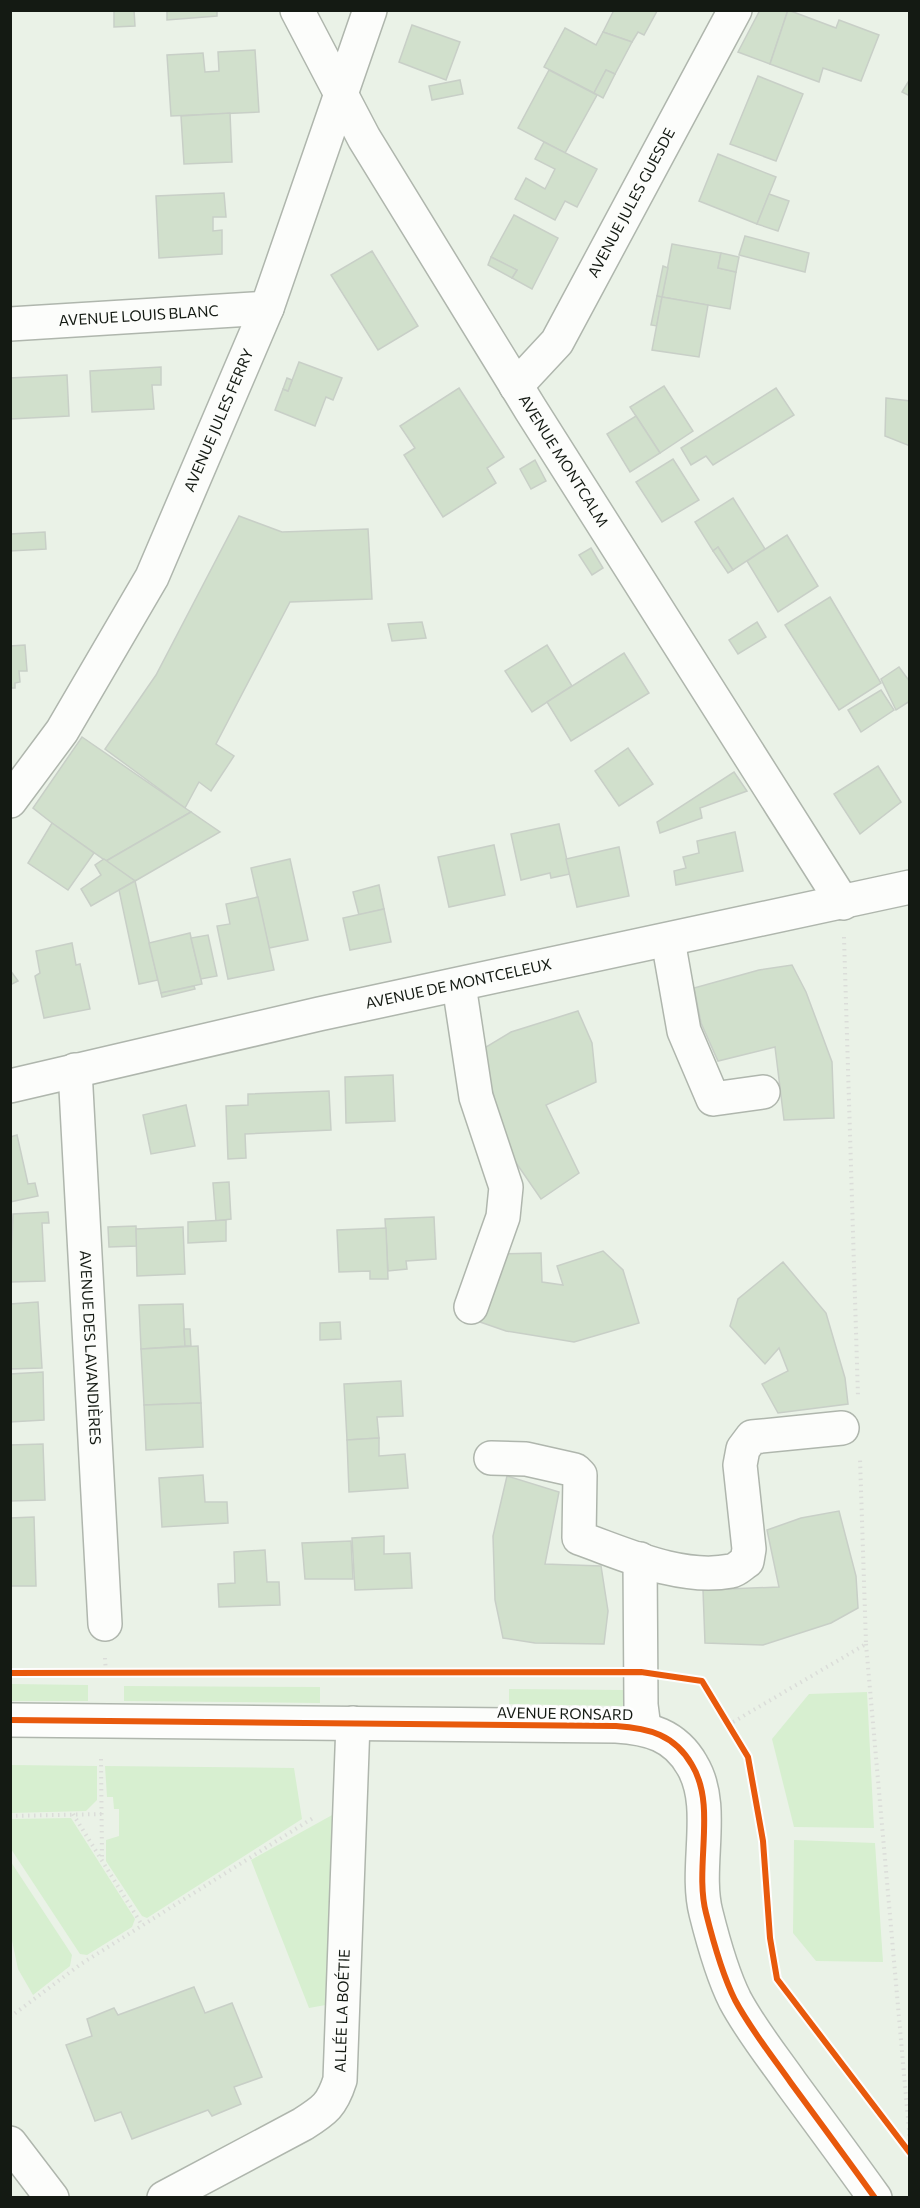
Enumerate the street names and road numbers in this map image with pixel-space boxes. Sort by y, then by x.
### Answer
street label: AVENUE JULES GUESDE [583,125,678,280]
street label: AVENUE LOUIS BLANC [58,301,219,329]
street label: AVENUE JULES FERRY [180,345,257,494]
street label: AVENUE MONTCALM [516,391,613,530]
street label: AVENUE DE MONTCELEUX [364,954,553,1012]
street label: AVENUE DES LAVANDIÈRES [77,1250,105,1446]
street label: AVENUE RONSARD [497,1703,633,1723]
street label: ALLÉE LA BOÉTIE [330,1949,353,2073]

